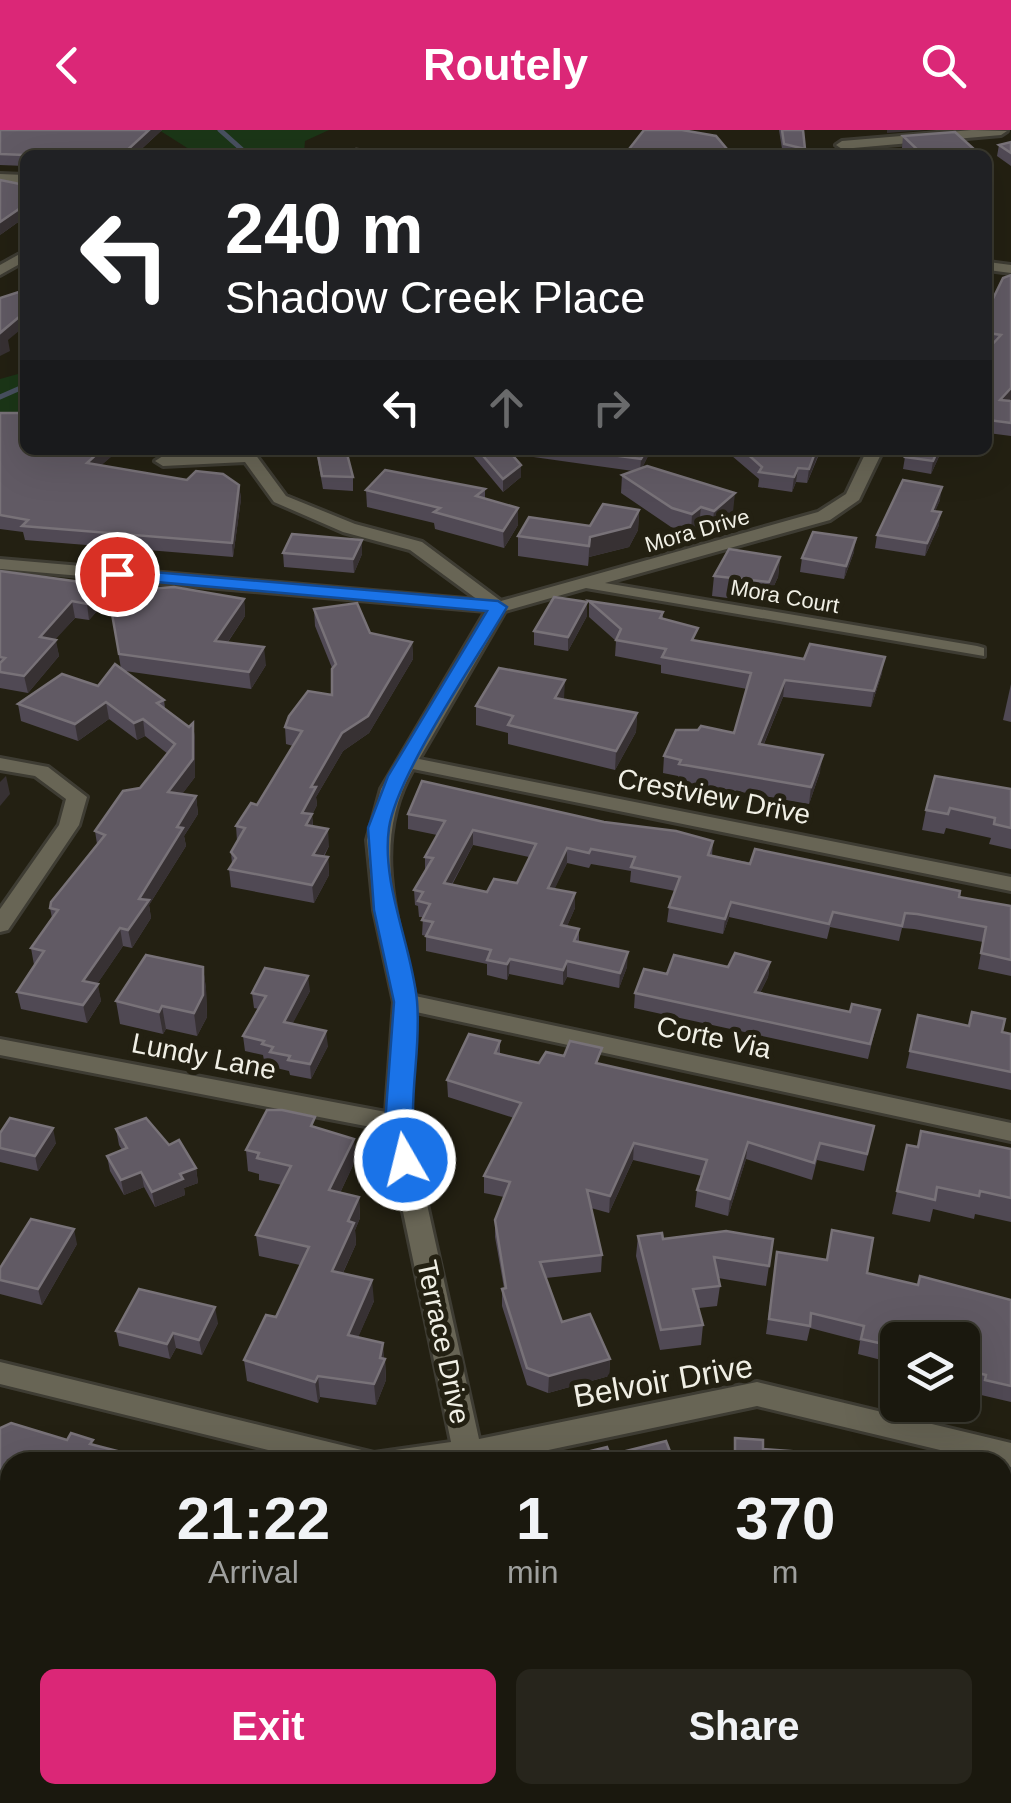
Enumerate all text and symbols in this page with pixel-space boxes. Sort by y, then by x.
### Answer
icon: back [40,38,95,93]
icon: search [916,38,971,93]
text: Routely [423,39,588,90]
icon: left [60,190,190,320]
text: 240 m [225,190,423,268]
text: Shadow Creek Place [225,272,645,323]
icon: left [374,380,429,435]
icon: ahead [479,380,534,435]
icon: right [584,380,639,435]
street label: Mora Drive [642,504,752,557]
pin [75,532,160,617]
icon: arrive [90,547,145,602]
street label: Mora Court [729,575,841,618]
street label: Crestview Drive [615,763,813,830]
street label: Corte Via [654,1010,774,1065]
street label: Lundy Lane [129,1027,279,1086]
position arrow [353,1108,457,1212]
street label: Terrace Drive [411,1257,476,1427]
map controls [880,1322,980,1422]
button: layers [880,1322,980,1422]
street label: Belvoir Drive [571,1348,755,1414]
text: 21:22 [177,1485,330,1552]
text: 1 [516,1485,549,1552]
text: 370 [735,1485,835,1552]
text: Arrival [208,1554,299,1590]
text: min [507,1554,558,1590]
text: m [772,1554,799,1590]
button: Exit [40,1669,496,1784]
button: Share [516,1669,972,1784]

